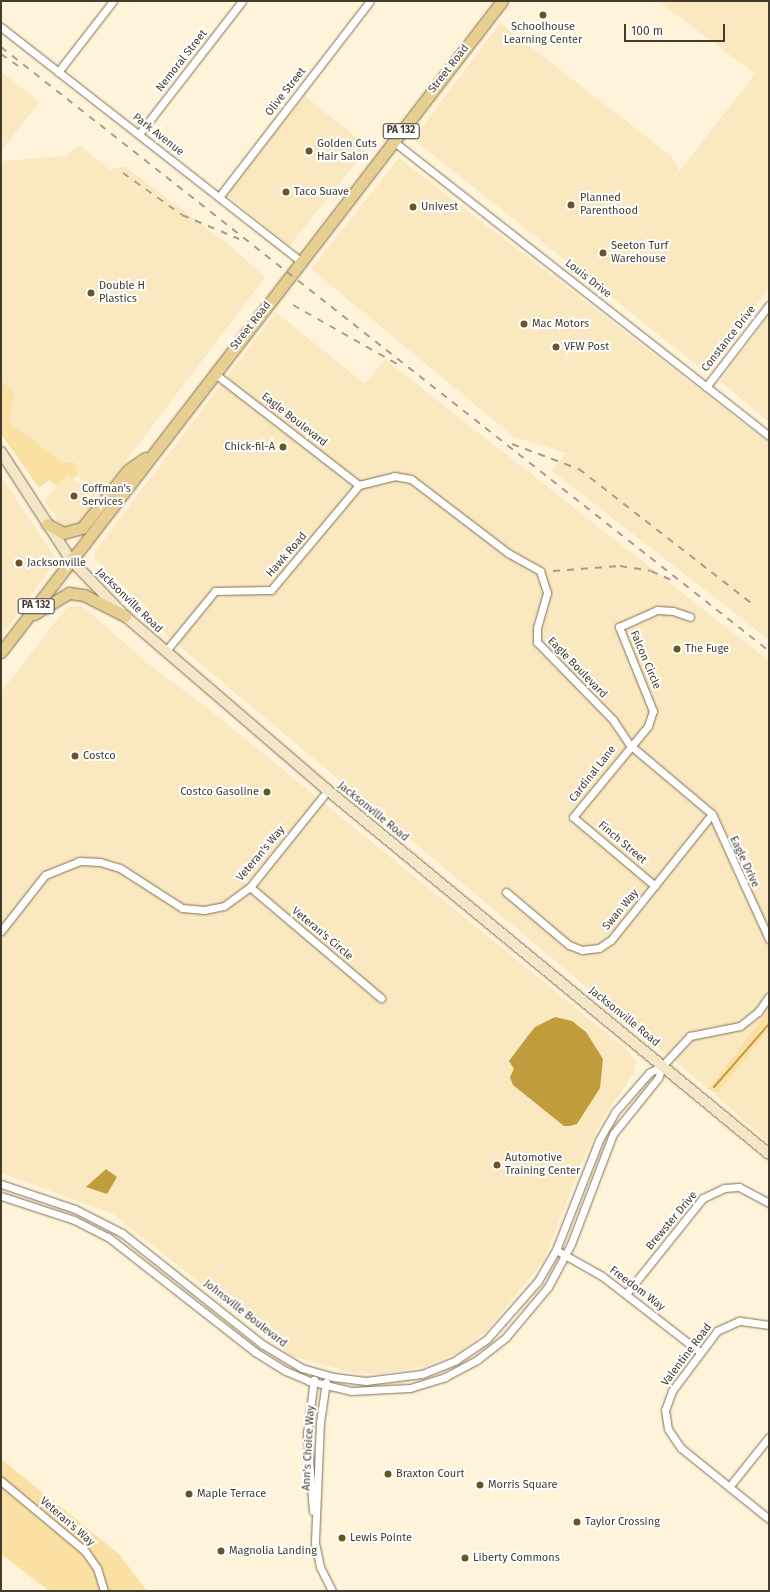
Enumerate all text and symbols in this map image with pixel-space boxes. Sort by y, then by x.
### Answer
marker: Schoolhouse Learning Center [538,10,548,20]
scale bar [626,16,727,42]
place label: Schoolhouse Learning Center [504,21,582,47]
text: 100 m [631,24,663,38]
street label: Nemoral Street [154,27,210,95]
street label: Street Road [426,42,472,96]
street label: Olive Street [263,65,309,119]
street label: Park Avenue [130,111,186,159]
road number: PA 132 [382,123,420,139]
place label: Golden Cuts Hair Salon [317,138,377,164]
marker: Golden Cuts Hair Salon [304,146,314,156]
place label: Taco Suave [294,185,349,199]
marker: Taco Suave [281,187,291,197]
place label: Planned Parenthood [580,192,638,218]
marker: Planned Parenthood [565,199,577,211]
place label: Univest [421,200,458,214]
marker: Univest [408,202,418,212]
place label: Seeton Turf Warehouse [611,240,668,266]
marker: Seeton Turf Warehouse [598,248,608,258]
street label: Louis Drive [562,257,614,301]
place label: Double H Plastics [99,280,145,306]
marker: Double H Plastics [86,288,96,298]
street label: Street Road [228,299,274,353]
street label: Constance Drive [699,303,759,375]
place label: Mac Motors [532,317,589,331]
marker: Mac Motors [519,319,529,329]
place label: VFW Post [564,340,609,354]
marker: VFW Post [551,342,561,352]
street label: Eagle Boulevard [259,390,329,450]
place label: Chick-fil-A [225,440,275,454]
marker: Chick-fil-A [278,442,288,452]
place label: Coffman's Services [82,483,131,509]
marker: Coffman's Services [69,491,79,501]
street label: Hawk Road [264,530,310,580]
place label: Jacksonville [27,556,86,570]
marker: Jacksonville [14,558,24,568]
street label: Jacksonville Road [93,566,165,636]
road number: PA 132 [17,598,55,614]
street label: Falcon Circle [627,629,663,691]
street label: Eagle Boulevard [545,635,609,701]
place label: The Fuge [685,642,729,656]
marker: The Fuge [672,644,682,654]
street label: Cardinal Lane [567,743,619,805]
place label: Costco [83,749,116,763]
marker: Costco [70,751,80,761]
street label: Jacksonville Road [335,779,411,845]
place label: Costco Gasoline [180,785,259,799]
marker: Costco Gasoline [262,787,272,797]
street label: Finch Street [595,819,649,867]
street label: Veteran's Way [234,824,288,884]
street label: Eagle Drive [726,834,762,890]
street label: Swan Way [600,887,642,933]
street label: Veteran's Circle [289,905,355,963]
street label: Jacksonville Road [586,984,662,1050]
place label: Automotive Training Center [505,1152,580,1178]
marker: Automotive Training Center [492,1160,502,1170]
street label: Brewster Drive [644,1189,700,1253]
street label: Freedom Way [607,1264,667,1314]
street label: Johnsville Boulevard [201,1277,289,1351]
street label: Valentine Road [659,1321,715,1389]
street label: Ann's Choice Way [300,1405,318,1491]
place label: Braxton Court [396,1467,464,1481]
marker: Braxton Court [383,1469,393,1479]
place label: Morris Square [488,1478,557,1492]
marker: Morris Square [475,1480,485,1490]
place label: Maple Terrace [197,1487,266,1501]
marker: Maple Terrace [184,1489,194,1499]
street label: Veteran's Way [37,1495,97,1549]
place label: Taylor Crossing [585,1515,660,1529]
marker: Taylor Crossing [572,1517,582,1527]
place label: Lewis Pointe [350,1531,412,1545]
marker: Lewis Pointe [337,1533,347,1543]
place label: Magnolia Landing [229,1544,317,1558]
marker: Magnolia Landing [216,1546,226,1556]
place label: Liberty Commons [473,1551,560,1565]
marker: Liberty Commons [460,1553,470,1563]

